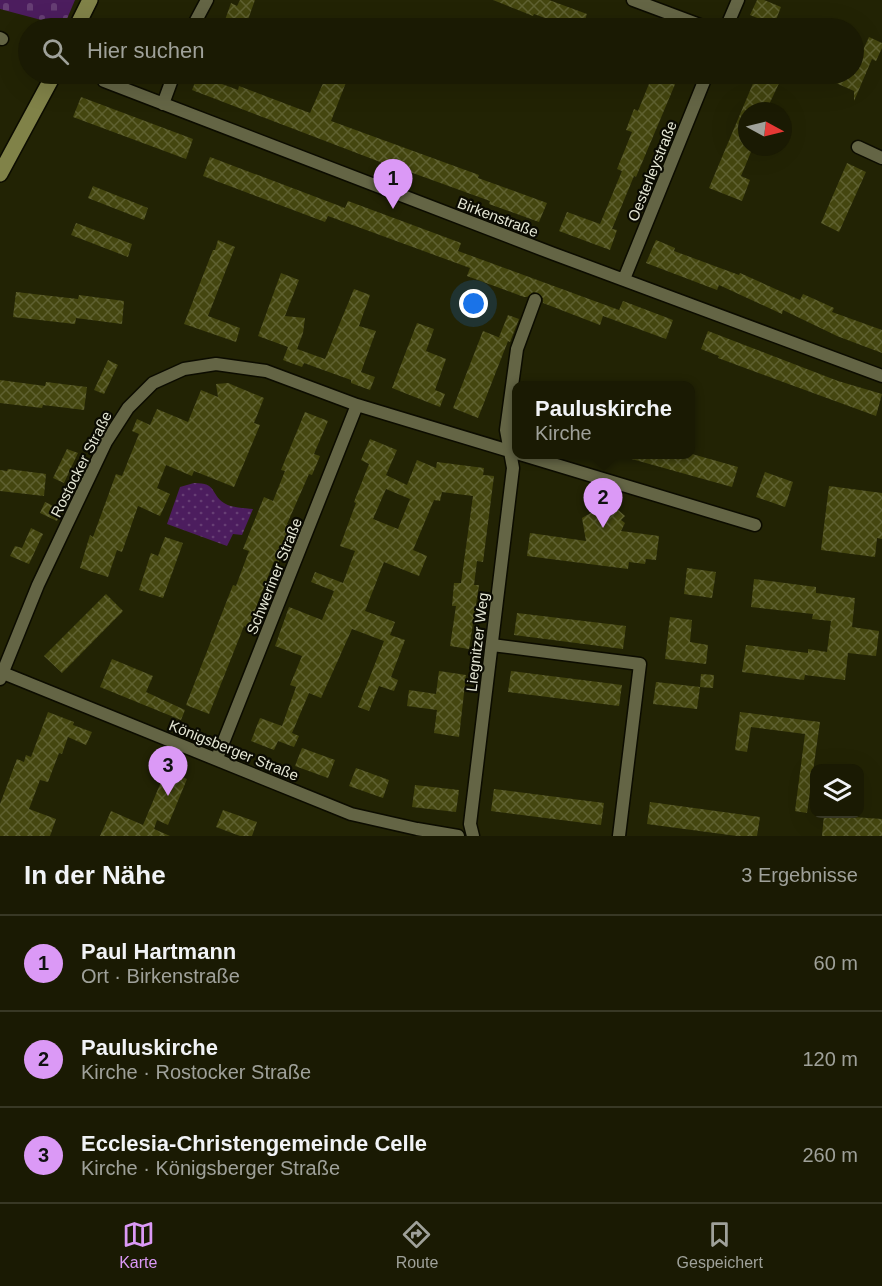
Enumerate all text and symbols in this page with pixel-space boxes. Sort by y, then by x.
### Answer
search box [18,18,864,84]
icon: search [39,35,72,68]
text: Hier suchen [87,38,204,63]
north arrow [738,102,792,156]
street label: Oesterleystraße [624,118,680,224]
pin: 1 [374,160,412,209]
street label: Birkenstraße [455,194,541,240]
your location [459,289,488,318]
popup [512,381,695,459]
text: Pauluskirche [535,396,672,421]
street label: Rostocker Straße [47,408,115,520]
text: Kirche [535,422,592,444]
pin: 2 [584,478,622,528]
street label: Schweriner Straße [243,515,305,637]
street label: Liegnitzer Weg [462,591,492,693]
street label: Königsberger Straße [167,716,301,784]
pin: 3 [148,746,188,796]
map controls [810,764,864,818]
button: layers [810,764,864,818]
text: In der Nähe [24,860,166,890]
text: 3 Ergebnisse [741,864,858,886]
text: Paul Hartmann [81,939,236,964]
text: 1 [38,952,49,974]
text: 60 m [814,952,858,974]
text: Ort · Birkenstraße [81,965,240,987]
text: Pauluskirche [81,1035,218,1060]
text: 2 [38,1048,49,1070]
text: 120 m [802,1048,858,1070]
text: Kirche · Rostocker Straße [81,1061,311,1083]
text: Ecclesia-Christengemeinde Celle [81,1131,427,1156]
text: 3 [38,1144,49,1166]
text: 260 m [802,1144,858,1166]
text: Kirche · Königsberger Straße [81,1157,340,1179]
tab: Karte [119,1218,157,1272]
tab: Route [396,1218,438,1272]
tab: Gespeichert [677,1218,763,1272]

